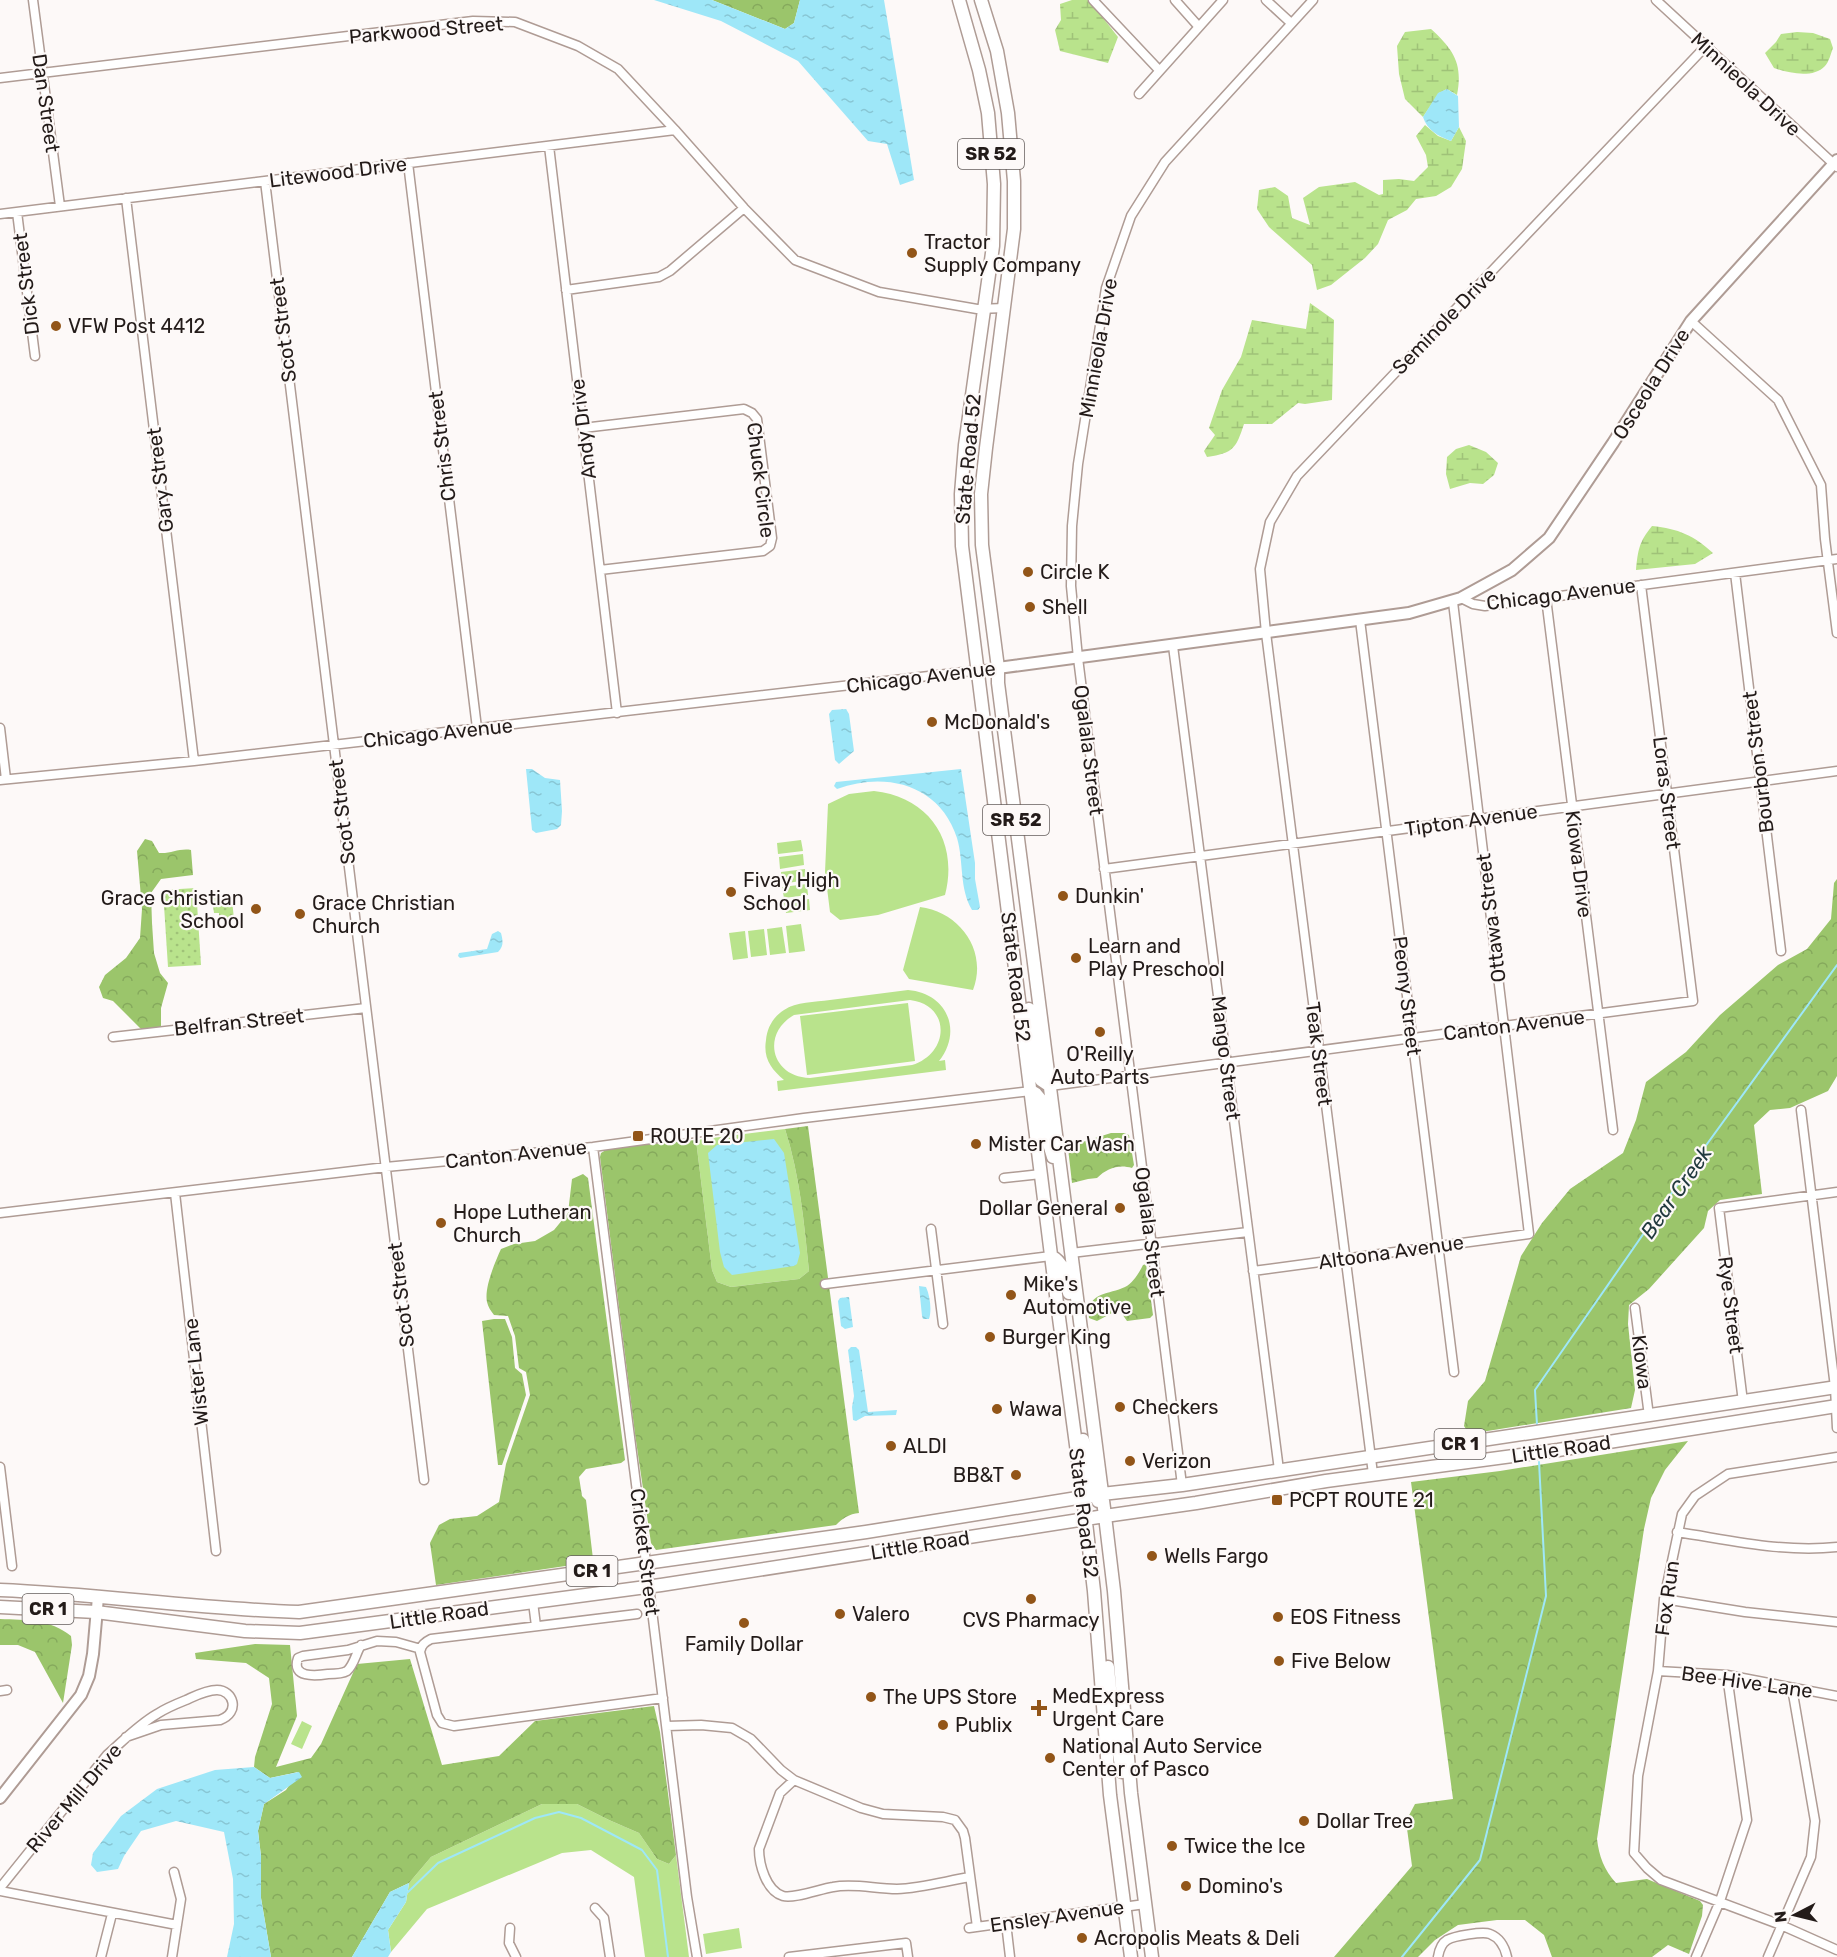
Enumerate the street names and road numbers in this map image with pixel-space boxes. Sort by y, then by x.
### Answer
street label: Parkwood Street [348,11,504,49]
street label: Minnieola Drive [1686,27,1806,141]
street label: Dan Street [27,52,65,154]
road number: SR 52 [958,139,1024,169]
street label: Litewood Drive [268,152,408,192]
street label: Dick Street [8,231,44,336]
street label: Seminole Drive [1387,263,1501,379]
street label: Scot Street [265,276,301,384]
street label: Minnieola Drive [1074,276,1122,420]
street label: Osceola Drive [1607,324,1695,444]
street label: Andy Drive [565,377,601,481]
street label: Chris Street [423,389,461,502]
street label: State Road 52 [950,393,986,525]
street label: Chuck Circle [742,421,780,539]
street label: Gary Street [142,426,178,534]
street label: Chicago Avenue [1485,573,1637,615]
street label: Chicago Avenue [845,656,997,698]
street label: Ogalala Street [1069,684,1109,817]
street label: Bourbon Street [1737,690,1779,834]
street label: Chicago Avenue [362,713,514,753]
street label: Loras Street [1648,735,1686,851]
street label: Scot Street [324,758,360,866]
street label: Tipton Avenue [1403,799,1539,841]
road number: SR 52 [983,805,1049,835]
street label: Kiowa Drive [1561,809,1597,919]
street label: Ottawa Street [1471,852,1511,984]
street label: State Road 52 [996,911,1036,1043]
street label: Peony Street [1388,935,1426,1057]
street label: Mango Street [1206,994,1246,1122]
street label: Teak Street [1301,1001,1337,1108]
street label: Belfran Street [173,1003,305,1041]
street label: Canton Avenue [1442,1004,1586,1046]
street label: Canton Avenue [444,1135,588,1173]
street label: Ogalala Street [1130,1166,1170,1299]
street label: Altoona Avenue [1317,1230,1465,1274]
street label: Scot Street [383,1241,419,1349]
street label: Rye Street [1713,1255,1749,1355]
street label: Wister Lane [178,1317,214,1427]
street label: Kiowa [1627,1333,1657,1391]
road number: CR 1 [1434,1429,1486,1459]
street label: Little Road [1510,1430,1612,1468]
street label: State Road 52 [1064,1447,1104,1579]
street label: Cricket Street [625,1487,665,1617]
street label: Little Road [869,1525,971,1565]
road number: CR 1 [566,1556,618,1586]
street label: Fox Run [1650,1559,1684,1637]
road number: CR 1 [22,1594,74,1624]
street label: Little Road [388,1596,490,1634]
street label: Bee Hive Lane [1680,1661,1814,1703]
street label: River Mill Drive [21,1738,127,1858]
street label: Ensley Avenue [988,1895,1126,1937]

